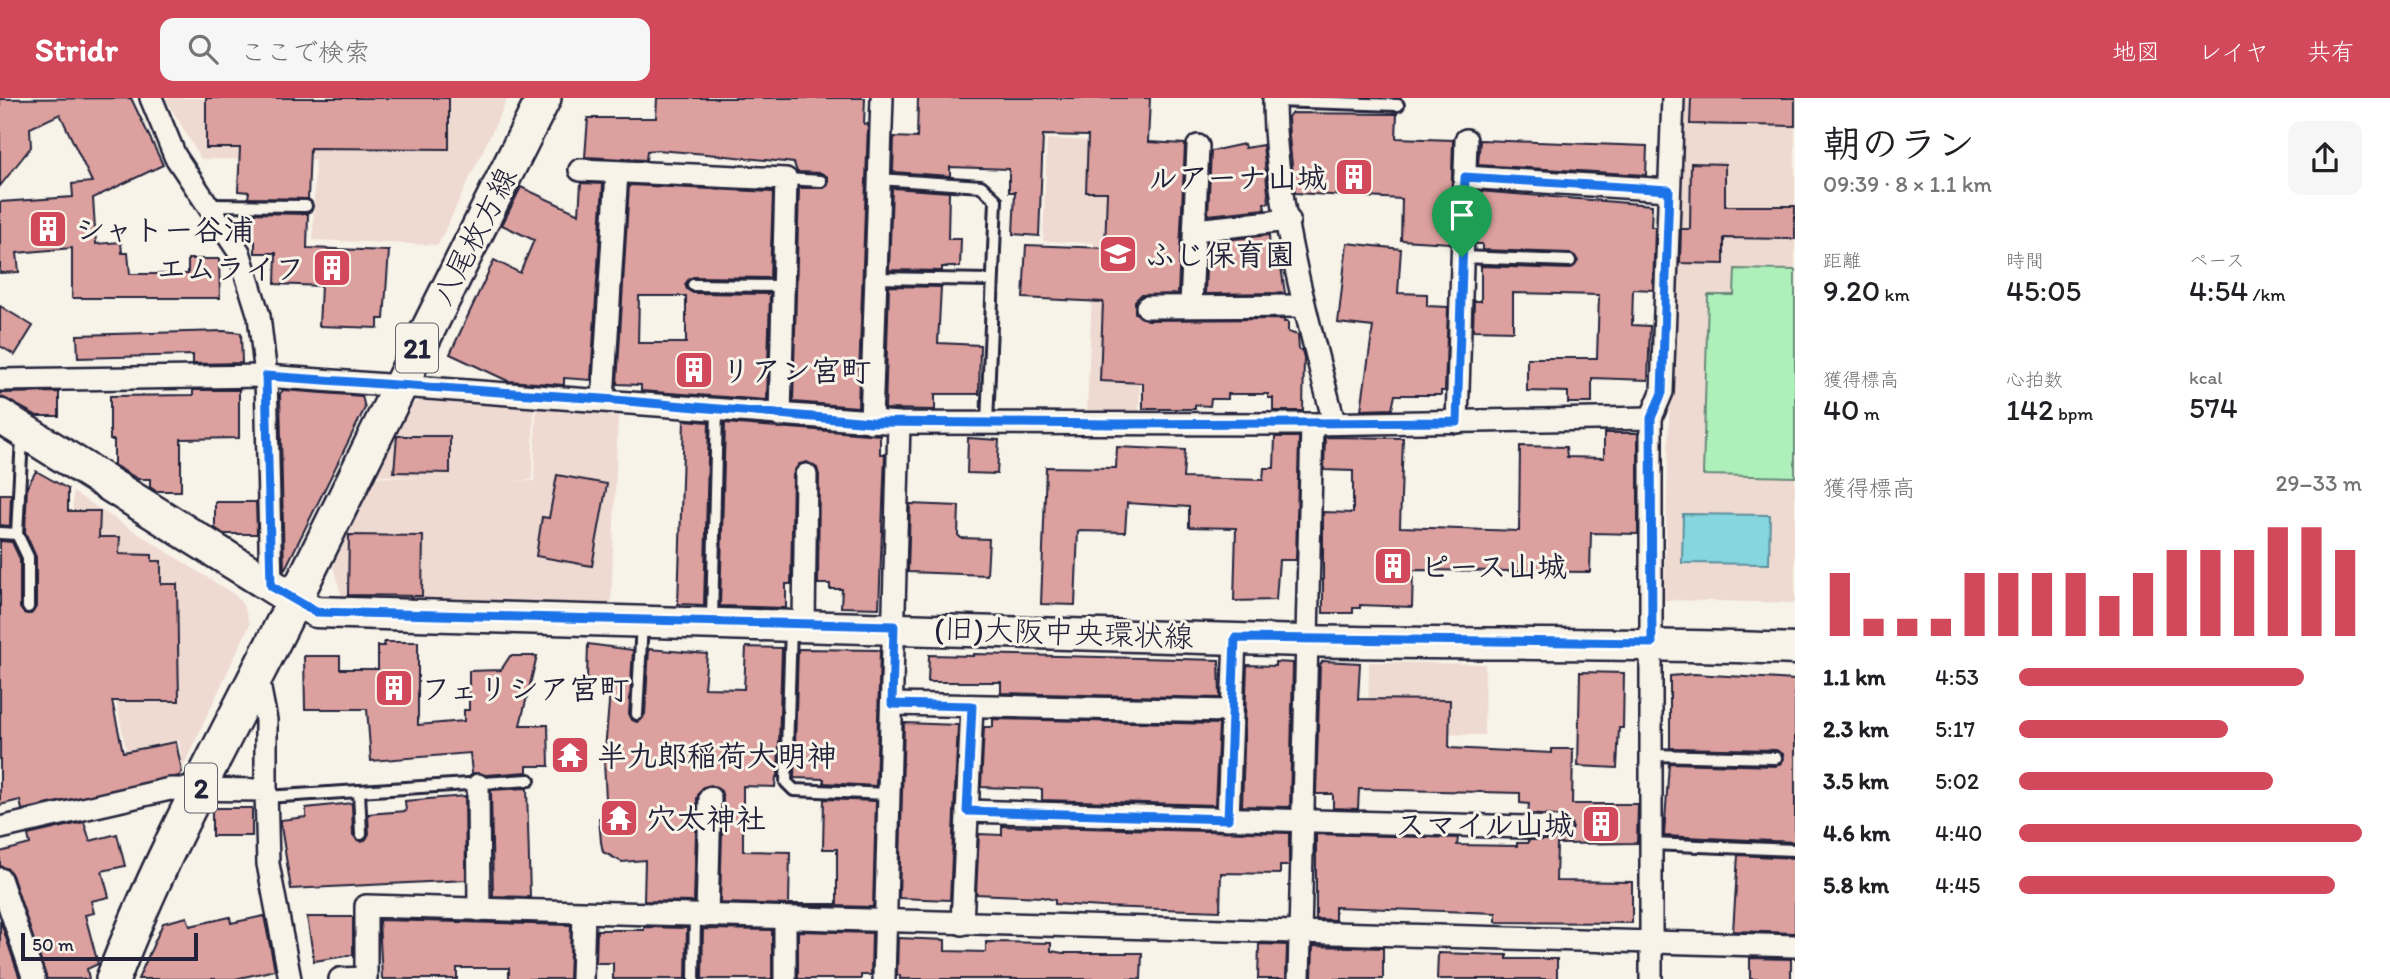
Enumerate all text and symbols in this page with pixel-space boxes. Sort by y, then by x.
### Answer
search box [160,18,650,81]
text: Stridr [35,30,118,69]
icon: search [184,30,222,68]
text: ここで検索 [240,36,370,68]
text: 地図 [2112,37,2160,66]
text: レイヤ [2198,37,2269,66]
text: 共有 [2307,37,2355,66]
text: 朝のラン [1823,121,1975,167]
button: share [2288,121,2362,195]
building icon: ルアーナ山城 [1333,156,1375,198]
place label: ルアーナ山城 [1148,159,1327,196]
street label: 八尾枚方線 [423,161,525,311]
text: 09:39 · 8 × 1.1 km [1823,170,1992,198]
pin [1432,185,1492,257]
icon: arrive [1443,196,1481,234]
building icon: シャトー谷浦 [27,208,69,250]
place label: シャトー谷浦 [75,211,254,248]
school or university icon: ふじ保育園 [1097,233,1139,275]
place label: ふじ保育園 [1145,236,1295,273]
building icon: エムライフ [311,247,353,289]
text: 距離 [1823,249,1861,272]
text: 時間 [2006,249,2044,272]
text: ペース [2189,249,2245,272]
place label: エムライフ [156,250,305,287]
text: 9.20 [1823,272,1880,309]
text: 45:05 [2006,272,2081,309]
text: 4:54 [2189,272,2248,309]
text: km [1880,283,1910,306]
text: /km [2248,283,2286,306]
road number: 21 [396,324,438,372]
building icon: リアン宮町 [673,349,715,391]
place label: リアン宮町 [721,352,871,389]
text: kcal [2189,366,2223,389]
text: 獲得標高 [1823,368,1899,391]
text: 心拍数 [2006,368,2063,391]
text: 574 [2189,389,2238,426]
text: 40 [1823,391,1860,428]
text: 142 [2006,391,2054,428]
text: m [1860,402,1880,425]
text: bpm [2054,402,2093,425]
text: 29–33 m [2275,469,2362,497]
text: 獲得標高 [1823,474,1915,502]
building icon: ピース山城 [1372,545,1414,587]
place label: ピース山城 [1420,548,1567,585]
street label: (旧)大阪中央環状線 [934,609,1194,655]
text: 1.1 km [1823,663,1886,691]
text: 4:53 [1935,663,1979,691]
building icon: フェリシア宮町 [373,667,415,709]
place label: フェリシア宮町 [421,670,629,707]
text: 2.3 km [1823,715,1889,743]
text: 5:17 [1935,715,1975,743]
temple icon: 半九郎稲荷大明神 [549,734,591,776]
place label: 半九郎稲荷大明神 [597,737,837,774]
road number: 2 [185,764,217,812]
text: 3.5 km [1823,767,1889,795]
text: 5:02 [1935,767,1979,795]
temple icon: 穴太神社 [598,797,640,839]
place label: 穴太神社 [646,800,766,837]
building icon: スマイル山城 [1580,803,1622,845]
place label: スマイル山城 [1395,806,1574,843]
text: 4.6 km [1823,819,1890,847]
text: 4:40 [1935,819,1982,847]
text: 5.8 km [1823,871,1889,899]
text: 4:45 [1935,871,1980,899]
scale bar [21,930,198,962]
text: 50 m [32,933,74,956]

